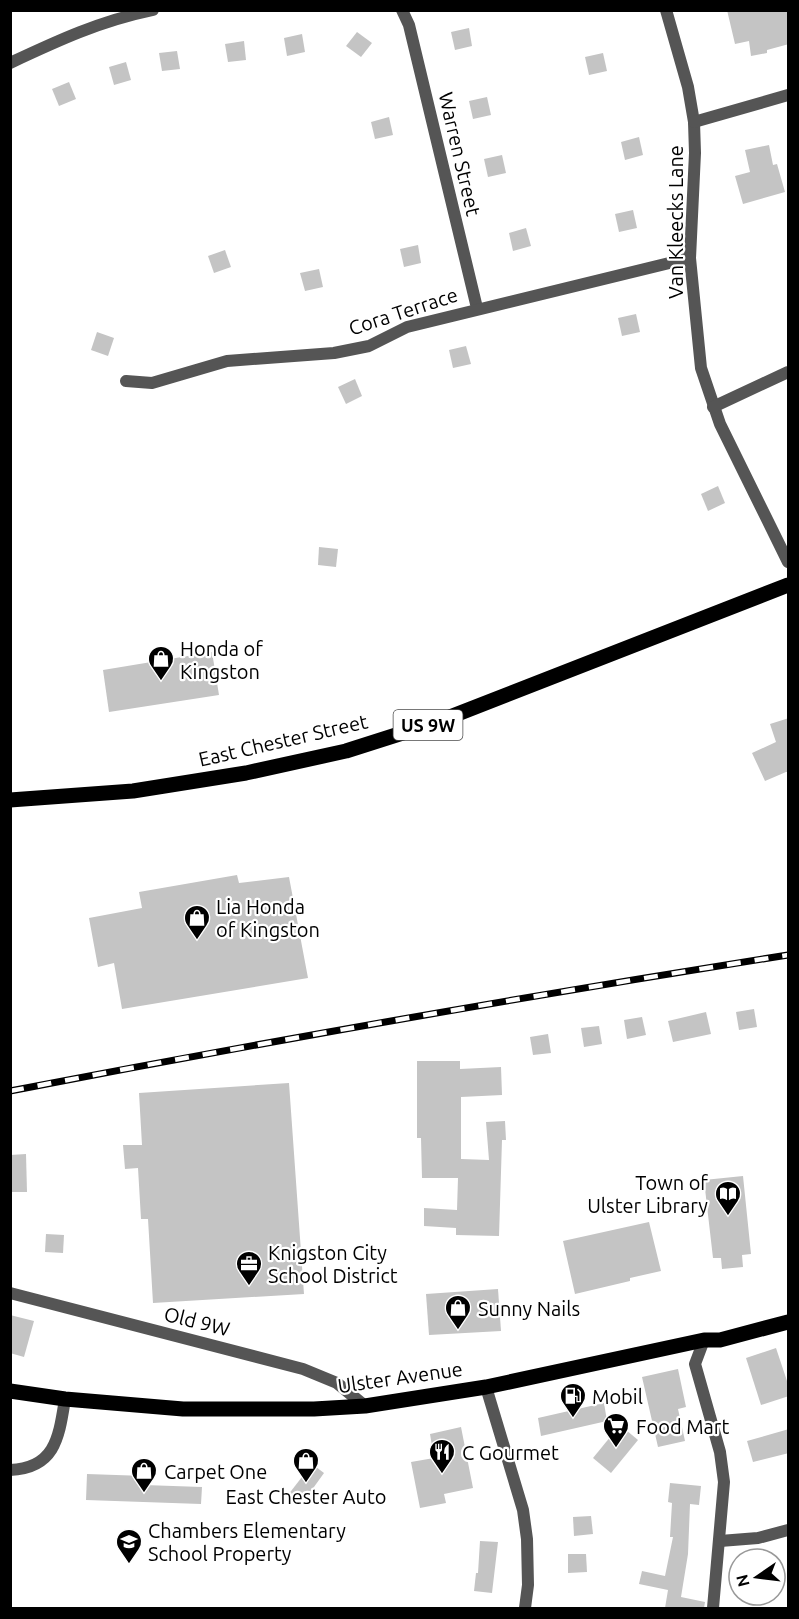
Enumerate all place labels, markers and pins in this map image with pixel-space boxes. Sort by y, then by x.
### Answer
place label: Honda of Kingston [180,637,263,683]
shop icon: Honda of Kingston [146,644,176,682]
place label: Lia Honda of Kingston [216,895,320,941]
shop icon: Lia Honda of Kingston [182,903,212,941]
place label: Town of Ulster Library [587,1171,708,1217]
library icon: Town of Ulster Library [713,1179,743,1217]
place label: Knigston City School District [268,1241,398,1287]
office icon: Knigston City School District [234,1249,264,1287]
shop icon: Sunny Nails [443,1293,473,1331]
place label: Sunny Nails [478,1297,580,1320]
fuel station icon: Mobil [558,1381,588,1419]
place label: Mobil [592,1385,643,1408]
supermarket icon: Food Mart [601,1411,631,1449]
place label: Food Mart [636,1415,729,1438]
restaurant icon: C Gourmet [427,1437,457,1475]
place label: C Gourmet [462,1441,559,1464]
shop icon: East Chester Auto [291,1446,321,1484]
shop icon: Carpet One [129,1456,159,1494]
place label: Carpet One [164,1460,267,1483]
place label: East Chester Auto [226,1485,386,1508]
place label: Chambers Elementary School Property [148,1519,346,1565]
school or university icon: Chambers Elementary School Property [114,1527,144,1565]

